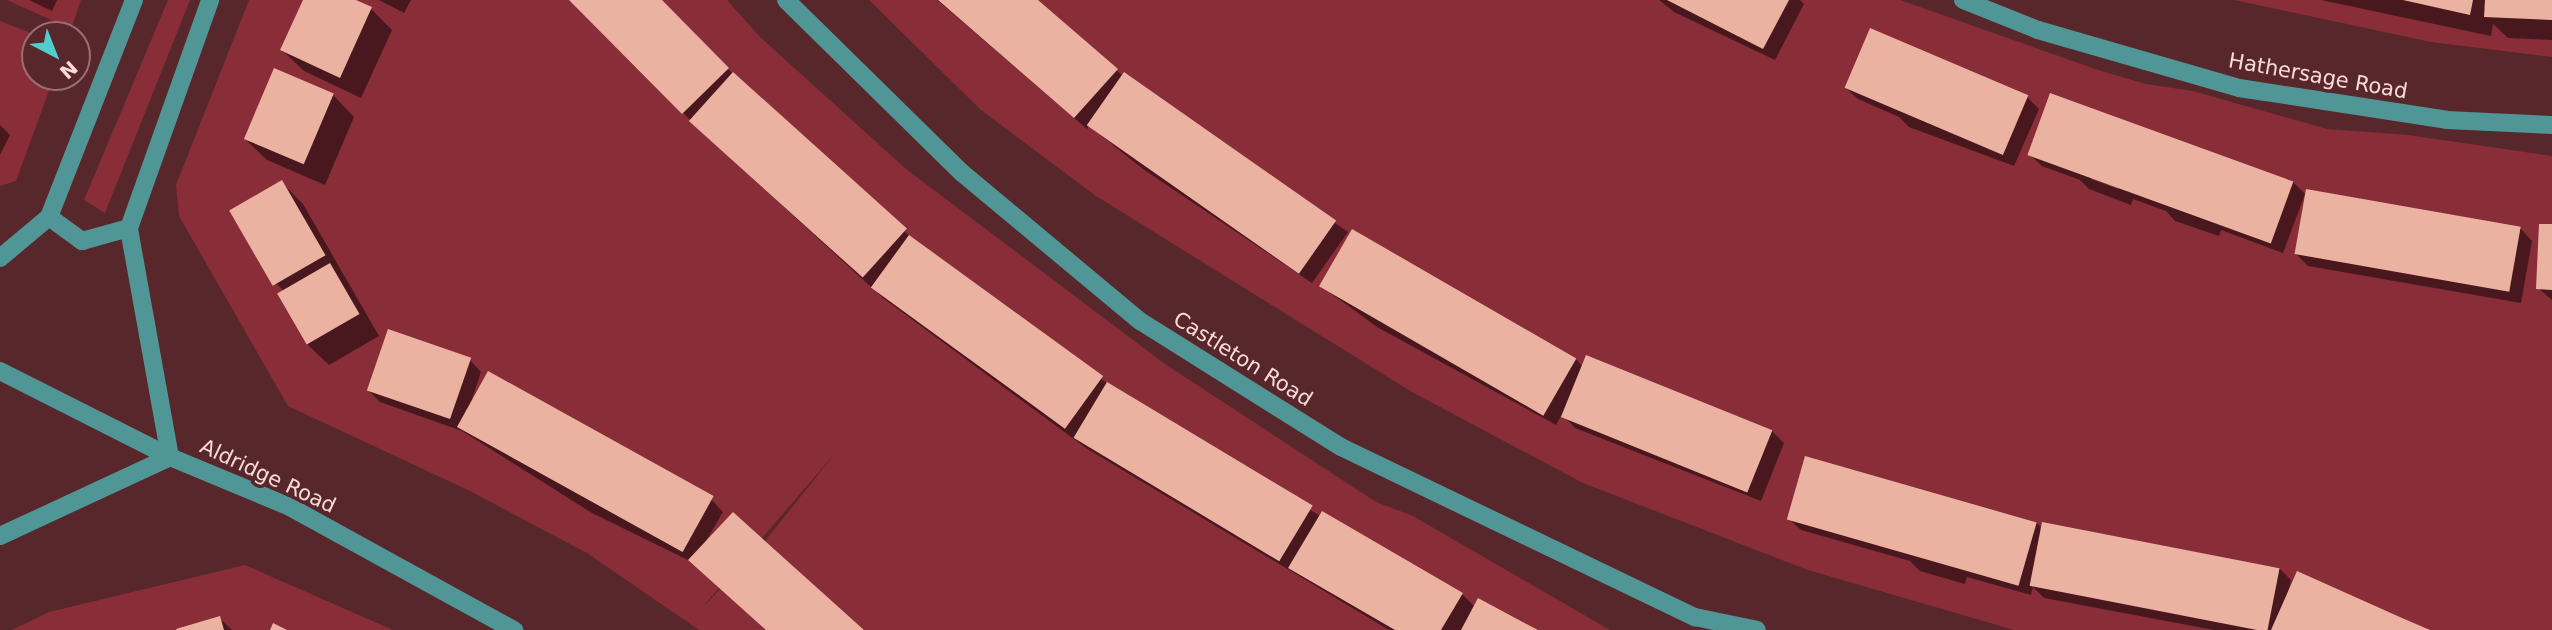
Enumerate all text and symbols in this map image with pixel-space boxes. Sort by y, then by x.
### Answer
north arrow [21,21,91,91]
street label: Hathersage Road [2227,48,2409,104]
text: N [55,57,82,84]
street label: Castleton Road [1169,306,1317,412]
street label: Aldridge Road [196,434,340,518]

